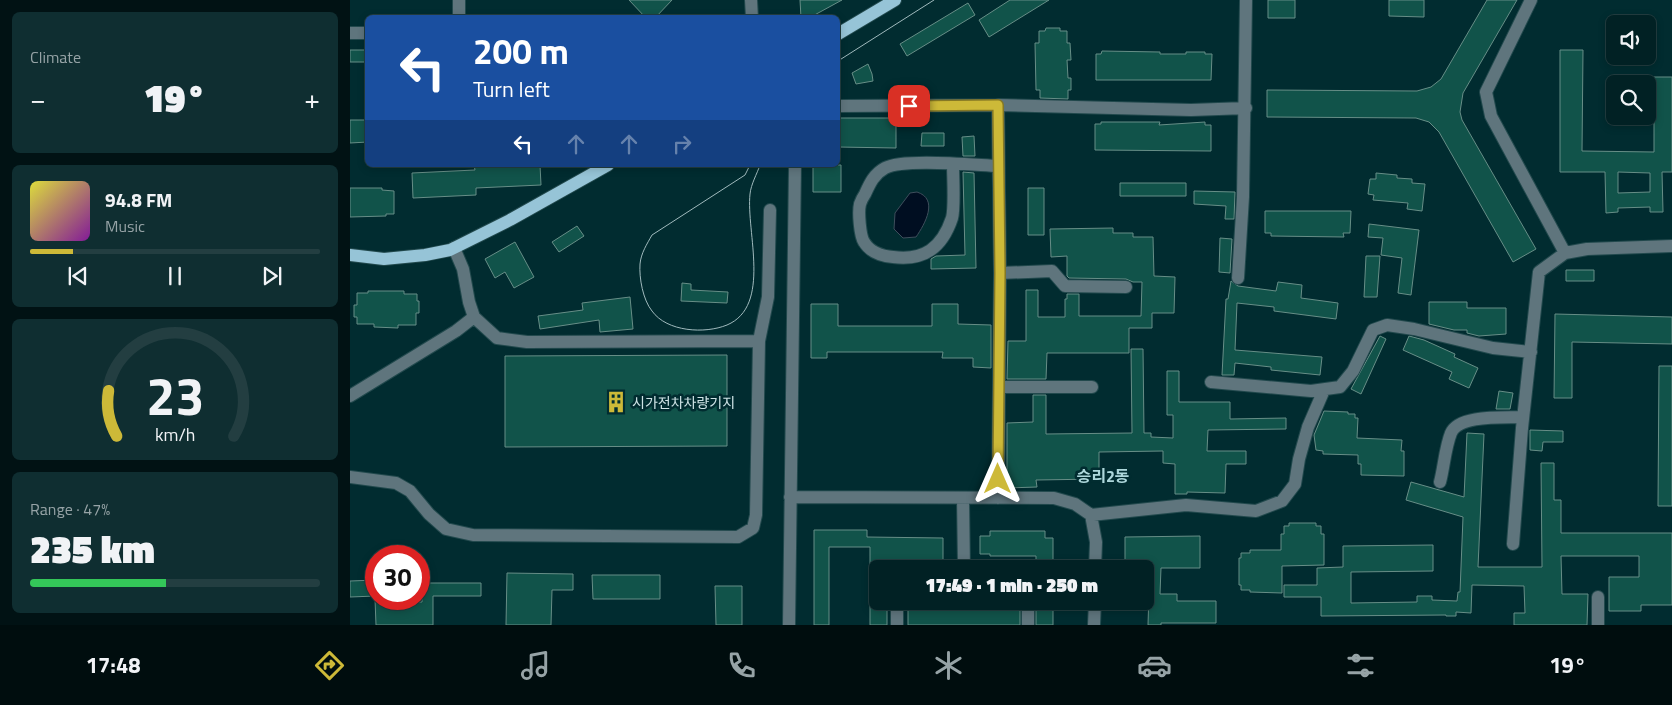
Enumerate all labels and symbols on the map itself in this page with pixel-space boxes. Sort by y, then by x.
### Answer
pin [888,85,930,127]
building icon: 시가전차차량기지 [603,389,629,415]
place label: 시가전차차량기지 [632,392,735,413]
position arrow [971,452,1023,504]
district label: 승리2동 [1076,464,1130,488]
speed limit sign: 30 [365,545,430,610]

